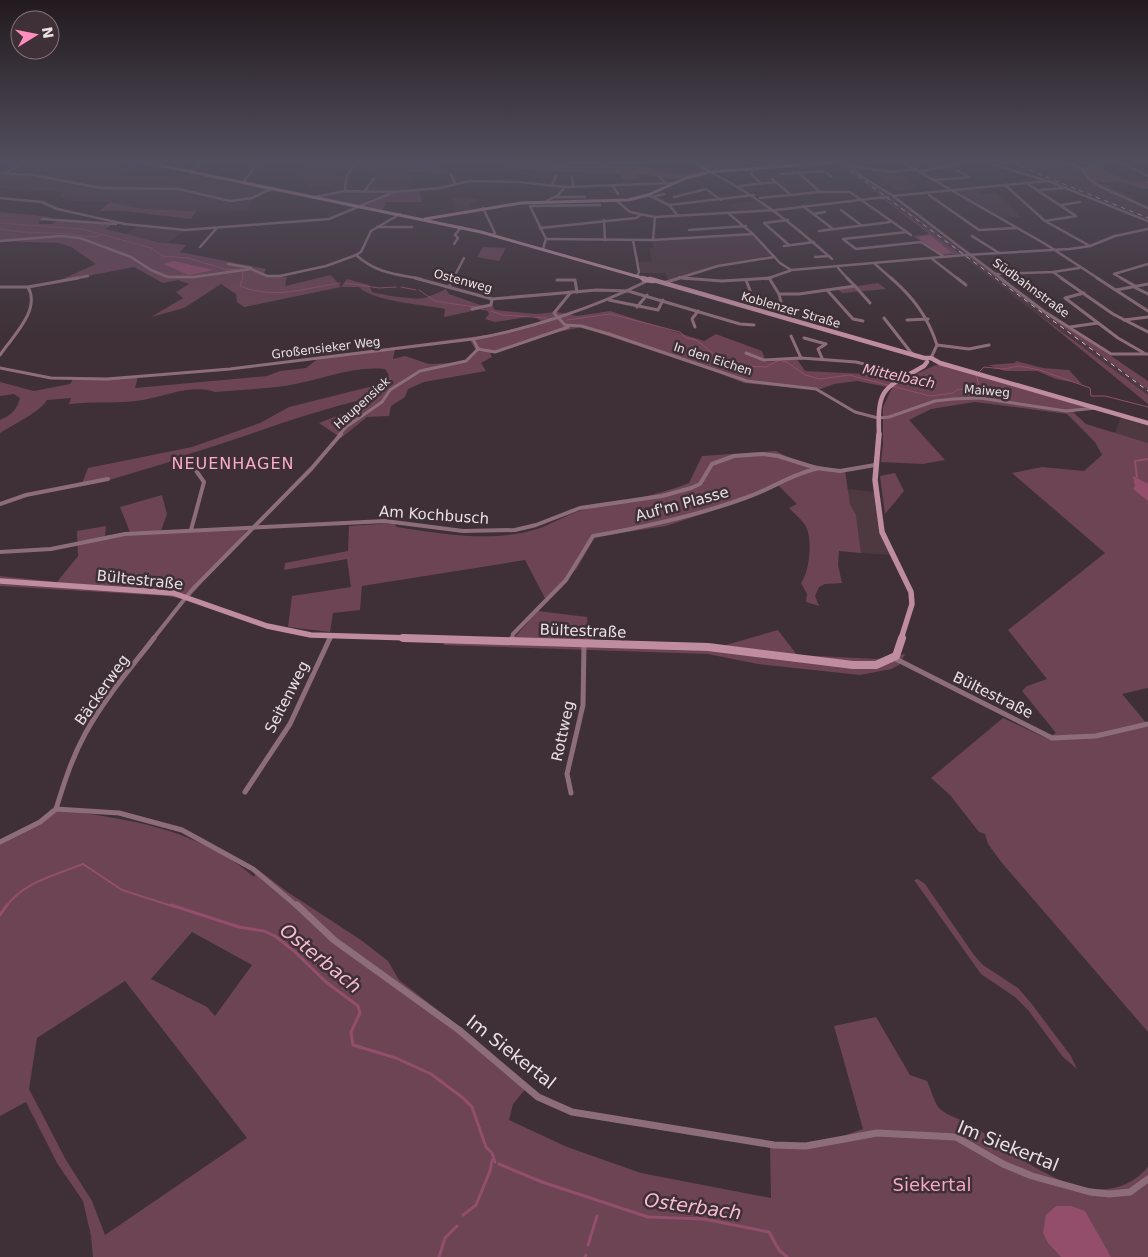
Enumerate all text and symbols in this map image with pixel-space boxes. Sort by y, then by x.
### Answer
north arrow [10,10,60,60]
text: N [39,26,57,40]
street label: Südbahnstraße [990,256,1072,320]
street label: Ostenweg [432,266,494,296]
street label: Koblenzer Straße [740,289,842,331]
street label: Großensieker Weg [271,334,381,362]
street label: In den Eichen [672,340,754,378]
water label: Mittelbach [861,361,937,391]
street label: Haupensiek [331,374,393,432]
street label: Maiweg [964,382,1010,400]
district label: NEUENHAGEN [171,454,295,473]
street label: Auf'm Plasse [633,483,731,525]
street label: Am Kochbusch [378,502,490,528]
street label: Bültestraße [96,567,184,593]
street label: Bültestraße [539,620,627,642]
street label: Bäckerweg [71,651,133,729]
street label: Seitenweg [261,658,313,736]
street label: Bültestraße [950,668,1036,722]
street label: Rottweg [548,699,578,763]
water label: Osterbach [276,919,366,997]
street label: Im Siekertal [463,1010,560,1093]
street label: Im Siekertal [954,1116,1062,1175]
park label: Siekertal [893,1174,971,1195]
water label: Osterbach [643,1188,743,1224]

